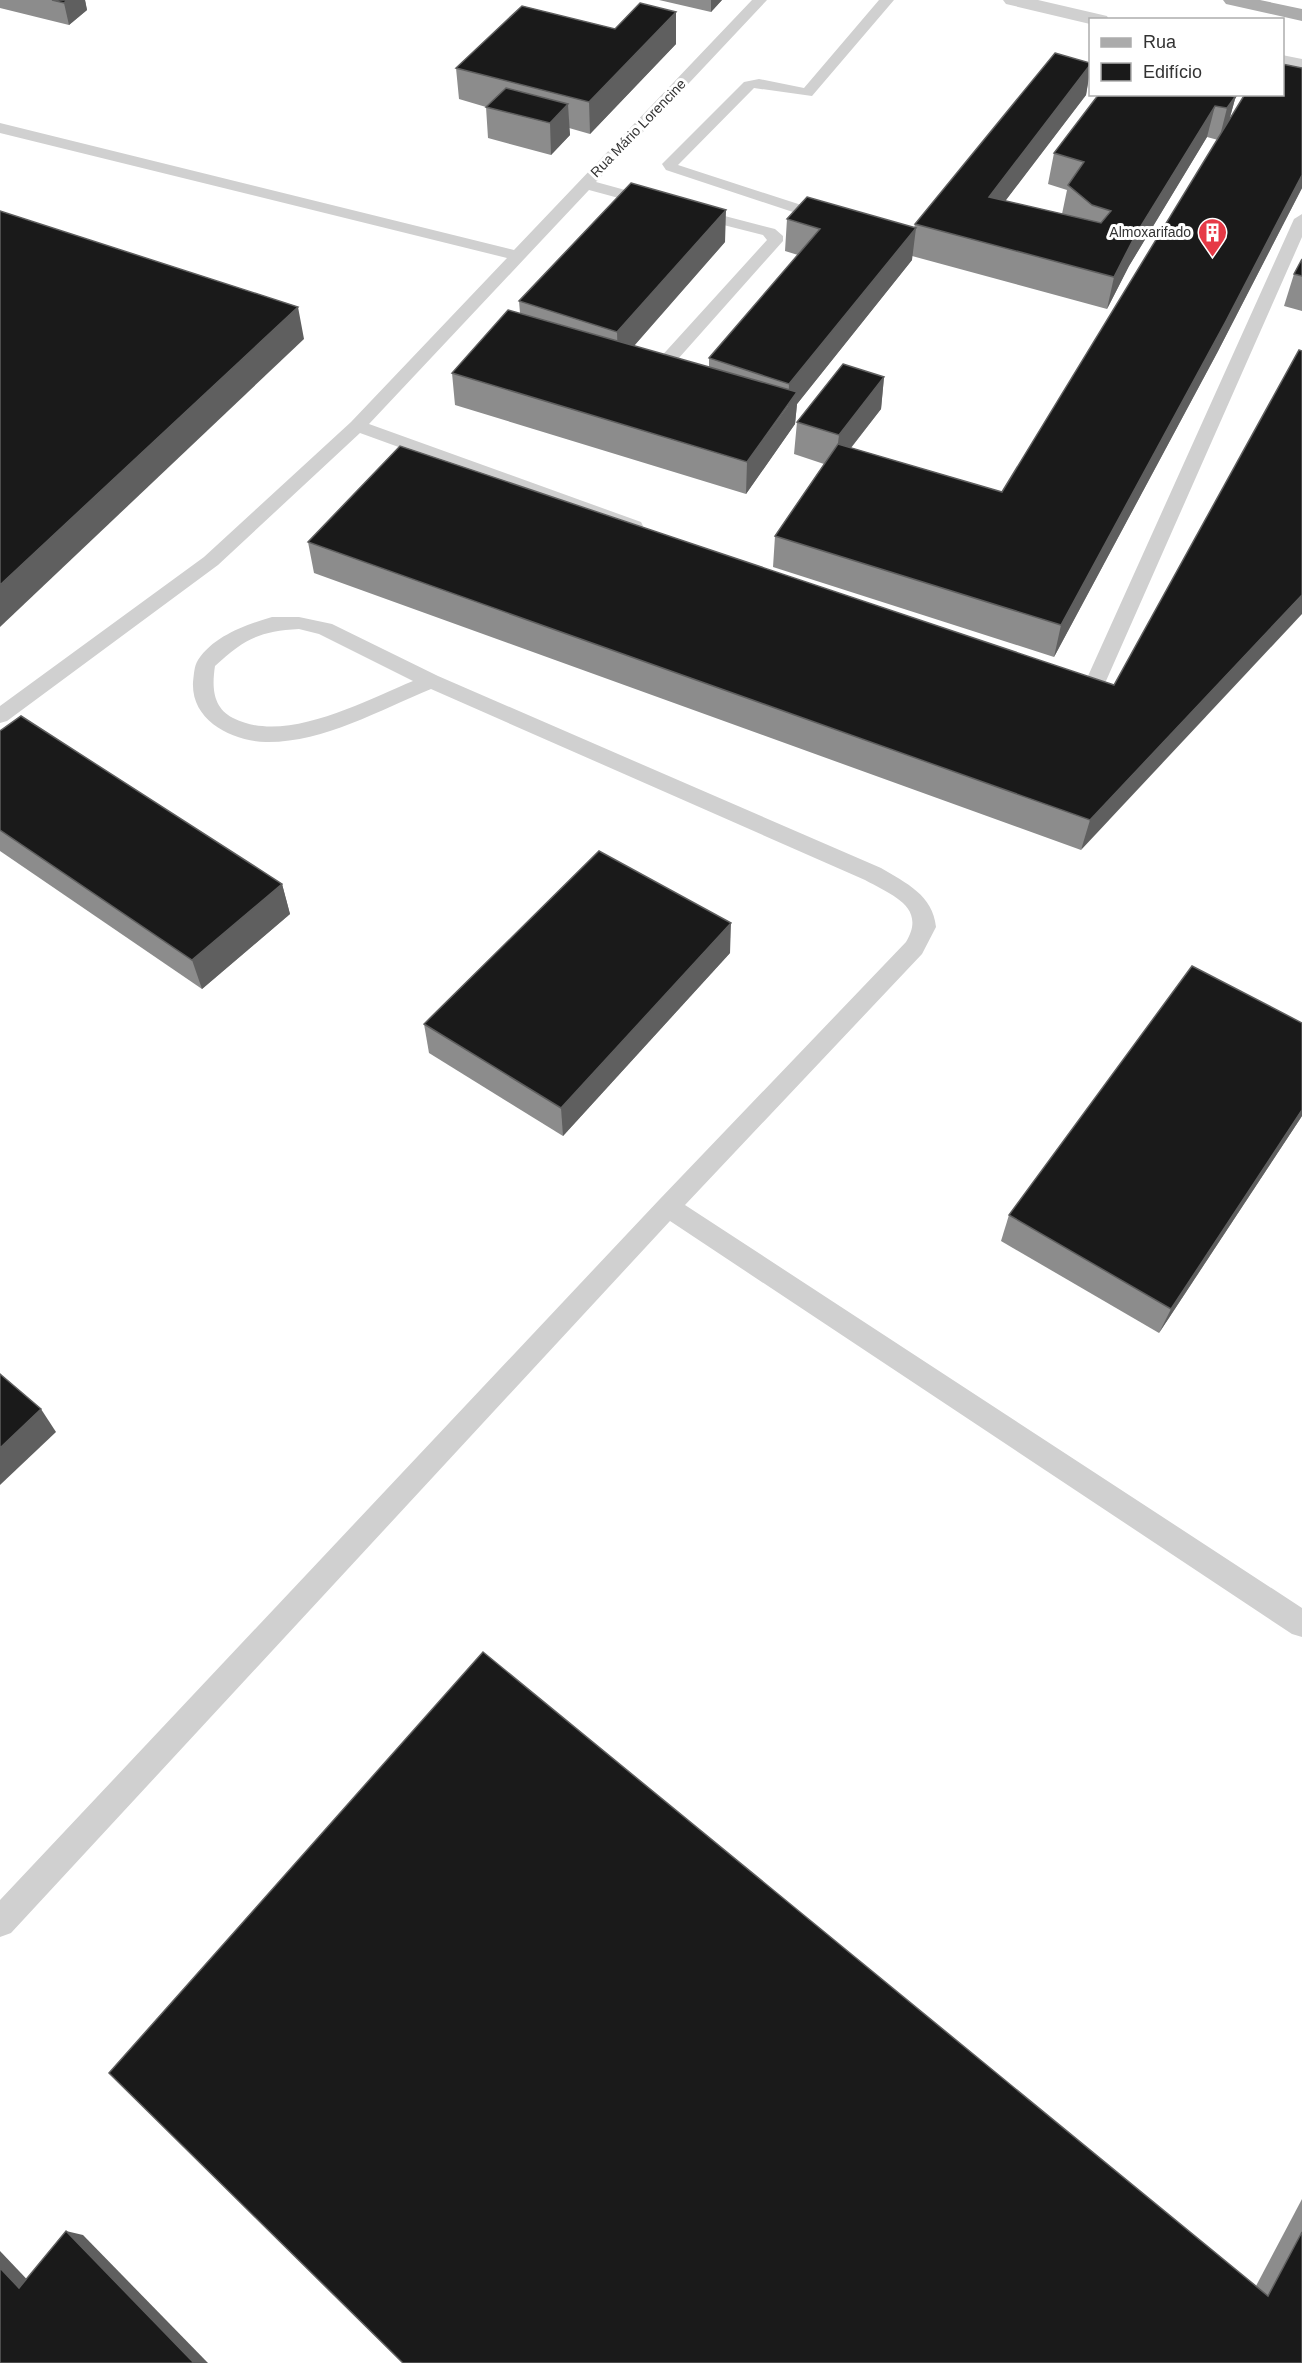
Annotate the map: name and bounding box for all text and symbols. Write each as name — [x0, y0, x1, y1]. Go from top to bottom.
legend — [1089, 18, 1284, 96]
text: Rua — [1143, 32, 1177, 52]
text: Edifício — [1143, 62, 1202, 82]
street label: Rua Mário Lorencine — [587, 76, 689, 180]
building icon: Almoxarifado — [1196, 216, 1228, 258]
place label: Almoxarifado — [1109, 224, 1191, 240]

